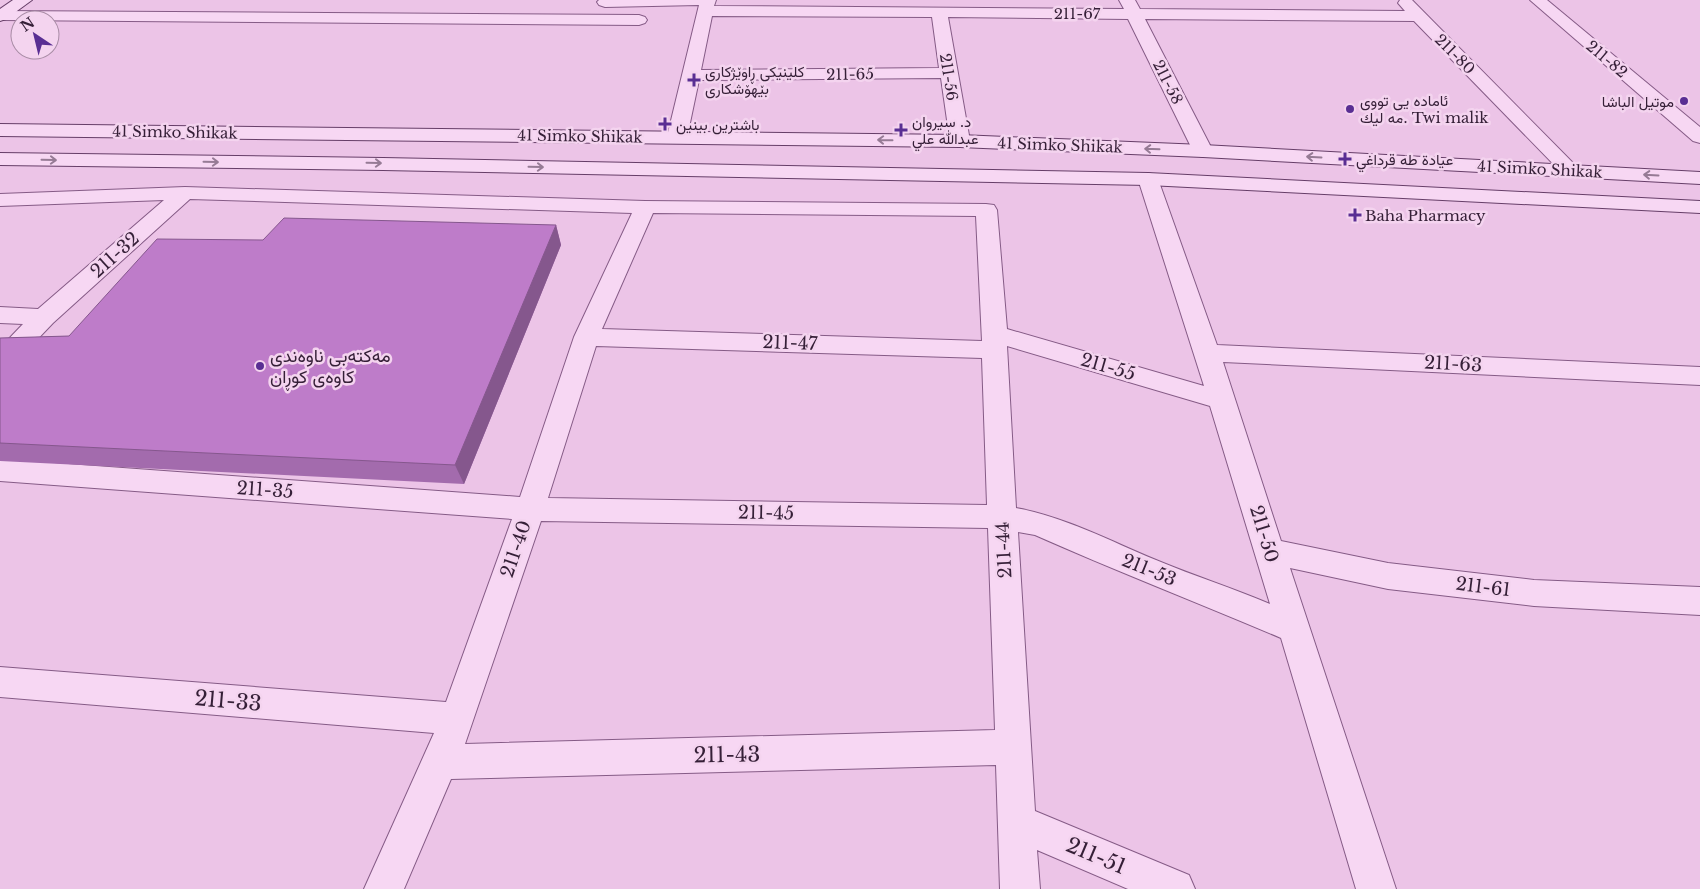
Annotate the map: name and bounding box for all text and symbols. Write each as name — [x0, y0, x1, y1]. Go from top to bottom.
street label: 211-67 — [1054, 4, 1101, 23]
north arrow — [10, 10, 60, 60]
text: N — [17, 13, 38, 36]
street label: 211-80 — [1431, 30, 1479, 78]
street label: 211-82 — [1583, 36, 1631, 82]
street label: 211-56 — [936, 52, 962, 102]
street label: 211-58 — [1149, 57, 1187, 107]
place label: کلینیکی ڕاوێژکاری بێهۆشکاری — [705, 62, 805, 99]
street label: 211-65 — [826, 64, 874, 84]
marker: کلینیکی ڕاوێژکاری بێهۆشکاری — [687, 73, 701, 87]
place label: ئاماده يى تووى مه ليك. Twi malik — [1360, 91, 1489, 127]
place label: موتيل الباشا — [1602, 92, 1674, 111]
marker: موتيل الباشا — [1678, 95, 1690, 107]
marker: ئاماده يى تووى مه ليك. Twi malik — [1344, 103, 1356, 115]
place label: د. سيروان عبدالله علي — [912, 112, 979, 152]
place label: باشترين بينين — [676, 115, 759, 135]
marker: باشترين بينين — [658, 117, 672, 131]
street label: 41 Simko Shikak — [112, 121, 239, 143]
marker: د. سيروان عبدالله علي — [894, 123, 908, 137]
street label: 41 Simko Shikak — [517, 125, 644, 147]
street label: 41 Simko Shikak — [997, 133, 1124, 157]
one-way arrow — [877, 135, 893, 145]
one-way arrow — [1144, 144, 1160, 153]
place label: عيادة طه قرداغي — [1356, 150, 1453, 173]
one-way arrow — [1307, 152, 1323, 162]
marker: عيادة طه قرداغي — [1338, 152, 1352, 166]
one-way arrow — [40, 155, 56, 165]
street label: 41 Simko Shikak — [1477, 156, 1604, 182]
one-way arrow — [202, 157, 219, 167]
one-way arrow — [365, 159, 381, 168]
one-way arrow — [528, 162, 544, 172]
one-way arrow — [1644, 171, 1660, 180]
place label: Baha Pharmacy — [1365, 206, 1486, 225]
marker: Baha Pharmacy — [1349, 209, 1361, 221]
street label: 211-32 — [86, 228, 144, 282]
street label: 211-47 — [762, 331, 819, 355]
place label: مەکتەبی ناوەندی کاوەی کوڕان — [270, 345, 391, 391]
street label: 211-55 — [1078, 349, 1138, 385]
street label: 211-63 — [1423, 351, 1483, 377]
marker: مەکتەبی ناوەندی کاوەی کوڕان — [254, 360, 266, 372]
street label: 211-35 — [236, 477, 294, 503]
street label: 211-45 — [738, 502, 794, 524]
street label: 211-50 — [1245, 503, 1283, 565]
street label: 211-40 — [496, 518, 536, 580]
street label: 211-44 — [992, 521, 1016, 579]
street label: 211-53 — [1119, 549, 1179, 591]
street label: 211-61 — [1454, 573, 1512, 601]
street label: 211-33 — [193, 685, 263, 717]
street label: 211-43 — [693, 741, 761, 769]
street label: 211-51 — [1062, 832, 1130, 880]

